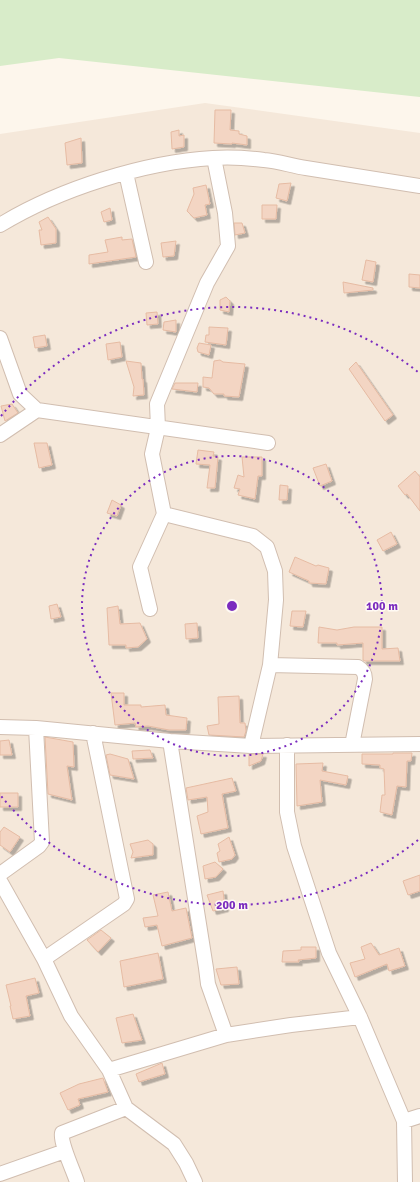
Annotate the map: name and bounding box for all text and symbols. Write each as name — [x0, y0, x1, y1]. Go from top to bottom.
centre of rings — [225, 599, 239, 613]
text: 100 m — [366, 599, 398, 614]
text: 200 m — [216, 898, 248, 913]

